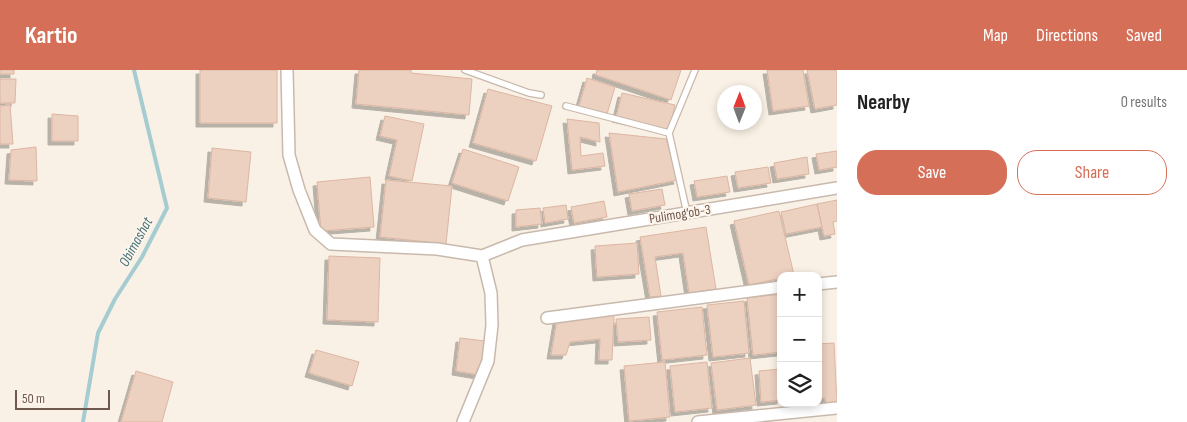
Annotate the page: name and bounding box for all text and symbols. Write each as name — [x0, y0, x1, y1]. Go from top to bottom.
text: Kartio — [25, 21, 77, 50]
text: Map — [983, 25, 1008, 46]
text: Directions — [1036, 25, 1098, 46]
text: Saved — [1126, 25, 1162, 46]
north arrow — [717, 85, 762, 130]
text: Nearby — [857, 90, 910, 115]
text: 0 results — [1121, 93, 1167, 112]
button: Save — [857, 150, 1007, 195]
button: Share — [1017, 150, 1167, 195]
street label: Pulimog’ob-3 — [648, 201, 712, 227]
water label: Obimashat — [115, 213, 158, 270]
map controls — [777, 272, 822, 407]
button: + — [777, 272, 822, 317]
button: − — [777, 317, 822, 362]
button: layers — [777, 362, 822, 407]
scale bar — [15, 387, 110, 410]
text: 50 m — [22, 390, 45, 407]

